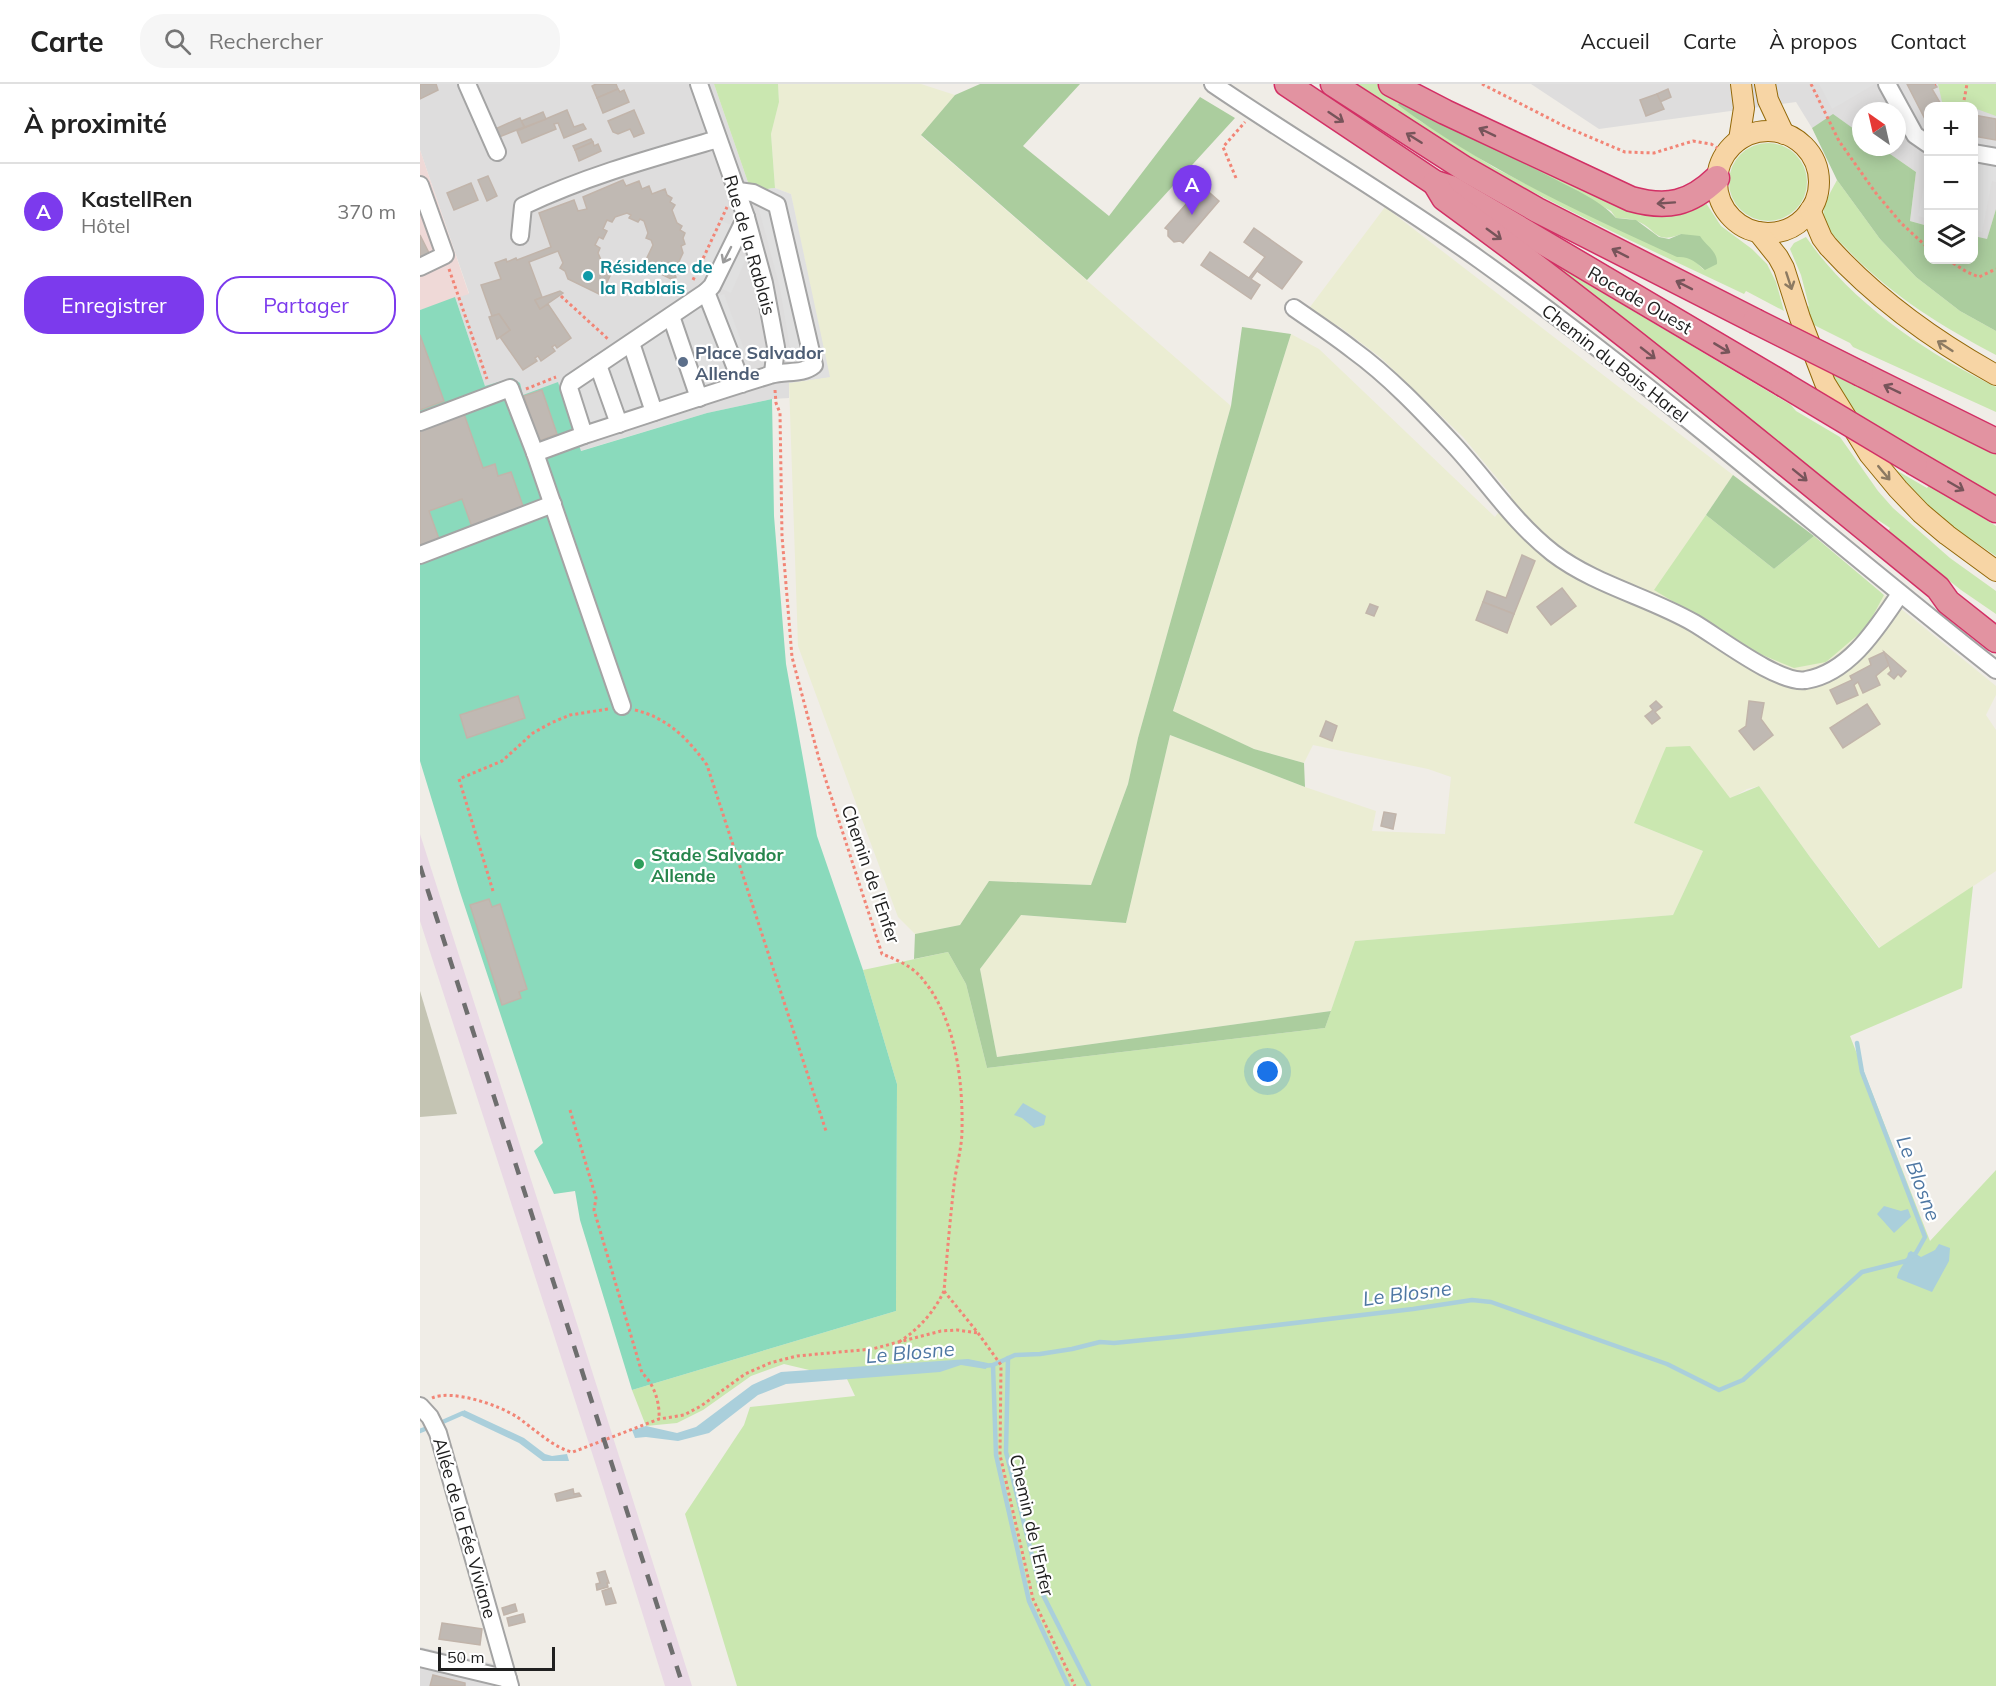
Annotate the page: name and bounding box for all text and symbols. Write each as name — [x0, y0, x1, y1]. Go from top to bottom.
search box — [140, 14, 560, 68]
text: Carte — [30, 24, 104, 59]
icon: search — [161, 25, 194, 58]
text: Rechercher — [209, 27, 323, 55]
text: Accueil — [1580, 28, 1650, 54]
text: Carte — [1683, 28, 1736, 54]
text: À propos — [1769, 28, 1857, 54]
text: Contact — [1890, 28, 1966, 54]
north arrow — [1852, 102, 1906, 156]
map controls — [1924, 102, 1978, 264]
button: + — [1924, 102, 1978, 156]
text: À proximité — [24, 107, 167, 140]
one-way arrow — [1327, 111, 1344, 123]
one-way arrow — [1478, 125, 1496, 137]
one-way arrow — [1406, 131, 1423, 143]
button: − — [1924, 156, 1978, 210]
pin: A — [1172, 166, 1212, 215]
street label: Rue de la Rablais — [719, 172, 781, 318]
text: KastellRen — [81, 185, 192, 213]
one-way arrow — [1657, 198, 1676, 209]
text: A — [36, 199, 51, 224]
text: 370 m — [337, 199, 396, 224]
button: layers — [1924, 210, 1978, 264]
text: Hôtel — [81, 213, 130, 238]
one-way arrow — [1485, 228, 1501, 241]
one-way arrow — [721, 246, 732, 264]
one-way arrow — [1612, 247, 1630, 259]
place label: Résidence de la Rablais — [600, 255, 713, 299]
street label: Rocade Ouest — [1584, 261, 1696, 339]
marker: Résidence de la Rablais — [581, 269, 595, 283]
one-way arrow — [1784, 271, 1795, 290]
button: Enregistrer — [24, 276, 204, 334]
button: Partager — [216, 276, 396, 334]
one-way arrow — [1675, 279, 1693, 291]
street label: Chemin du Bois Harel — [1537, 299, 1693, 427]
one-way arrow — [1937, 339, 1954, 352]
place label: Place Salvador Allende — [695, 341, 825, 385]
one-way arrow — [1713, 342, 1730, 354]
one-way arrow — [1640, 346, 1656, 359]
marker: Place Salvador Allende — [676, 355, 690, 369]
one-way arrow — [1884, 383, 1902, 395]
one-way arrow — [1877, 465, 1891, 480]
one-way arrow — [1792, 469, 1808, 482]
one-way arrow — [1947, 481, 1964, 493]
street label: Chemin de l'Enfer — [837, 802, 906, 947]
place label: Stade Salvador Allende — [651, 843, 785, 887]
marker: Stade Salvador Allende — [632, 857, 646, 871]
your location — [1253, 1057, 1282, 1086]
water label: Le Blosne — [1891, 1132, 1947, 1224]
water label: Le Blosne — [1361, 1275, 1453, 1311]
water label: Le Blosne — [864, 1336, 956, 1368]
street label: Allée de la Fée Viviane — [428, 1435, 502, 1621]
street label: Chemin de l'Enfer — [1005, 1452, 1060, 1599]
scale bar — [438, 1644, 555, 1672]
text: 50 m — [447, 1647, 484, 1667]

